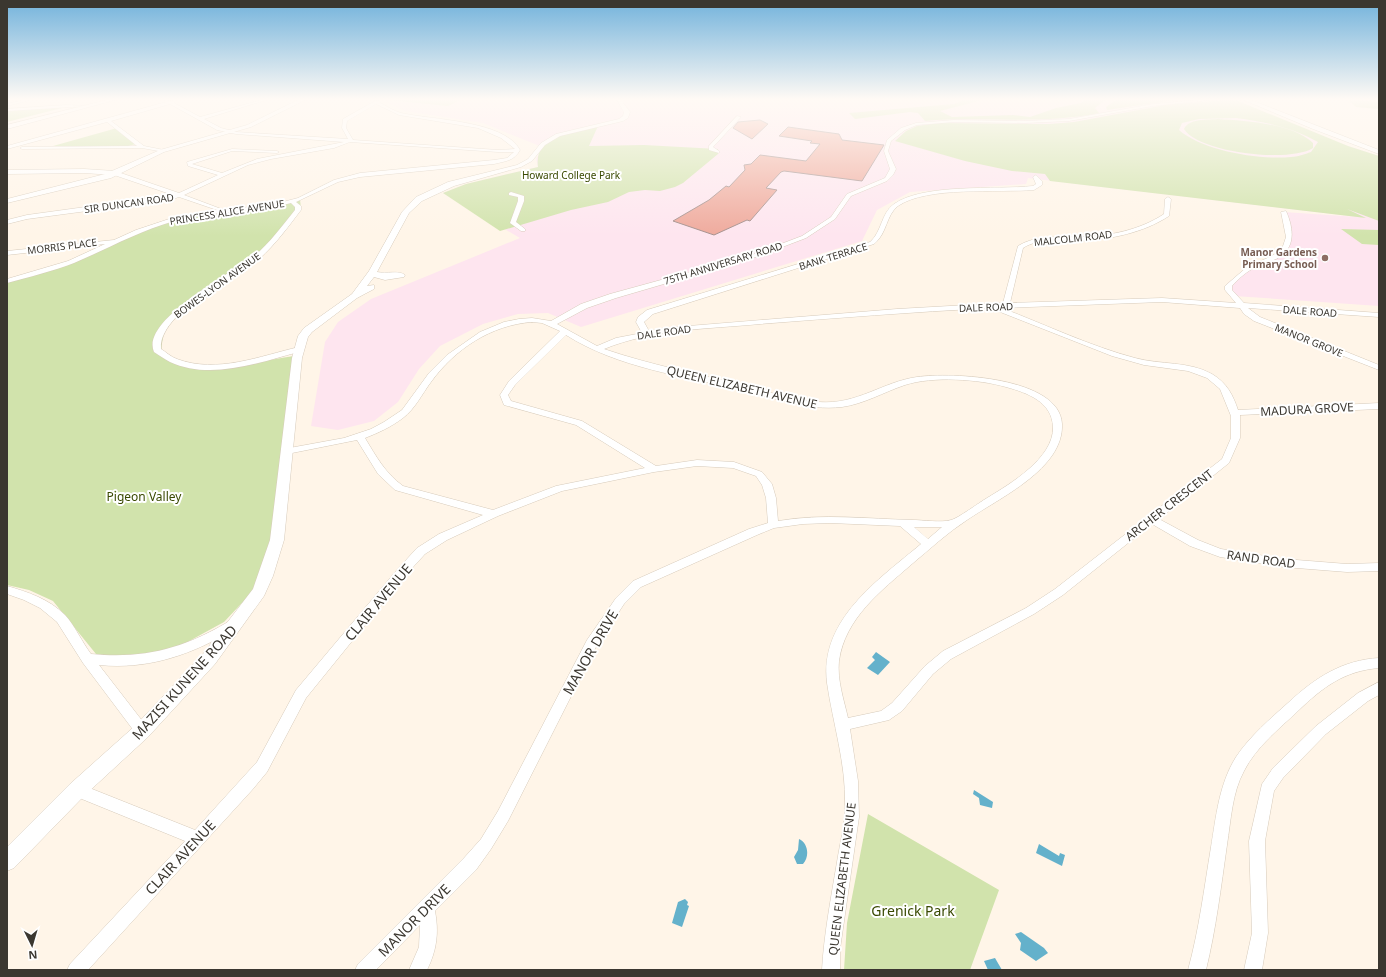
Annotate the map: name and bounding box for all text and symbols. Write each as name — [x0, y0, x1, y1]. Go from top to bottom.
park label: Howard College Park — [522, 168, 621, 182]
street label: SIR DUNCAN ROAD — [83, 190, 175, 216]
street label: PRINCESS ALICE AVENUE — [168, 196, 286, 228]
street label: MALCOLM ROAD — [1033, 227, 1113, 249]
street label: MORRIS PLACE — [26, 235, 98, 257]
street label: 75TH ANNIVERSARY ROAD — [662, 238, 784, 288]
street label: BANK TERRACE — [797, 239, 869, 273]
place label: Manor Gardens Primary School — [1240, 245, 1317, 271]
street label: BOWES-LYON AVENUE — [171, 249, 263, 321]
marker: Manor Gardens Primary School — [1320, 253, 1330, 263]
street label: DALE ROAD — [959, 299, 1013, 315]
street label: DALE ROAD — [1282, 302, 1338, 320]
street label: MANOR GROVE — [1273, 320, 1345, 360]
street label: DALE ROAD — [636, 321, 692, 343]
street label: QUEEN ELIZABETH AVENUE — [665, 361, 819, 413]
street label: MADURA GROVE — [1260, 398, 1354, 420]
street label: ARCHER CRESCENT — [1122, 465, 1217, 545]
park label: Pigeon Valley — [107, 488, 182, 505]
street label: RAND ROAD — [1226, 546, 1297, 572]
street label: CLAIR AVENUE — [340, 559, 416, 645]
street label: MANOR DRIVE — [558, 606, 622, 698]
street label: MAZISI KUNENE ROAD — [127, 621, 241, 743]
street label: QUEEN ELIZABETH AVENUE — [824, 801, 860, 957]
street label: CLAIR AVENUE — [141, 816, 219, 898]
street label: MANOR DRIVE — [374, 880, 454, 960]
park label: Grenick Park — [871, 901, 955, 920]
north arrow — [12, 925, 52, 965]
text: N — [28, 948, 38, 963]

